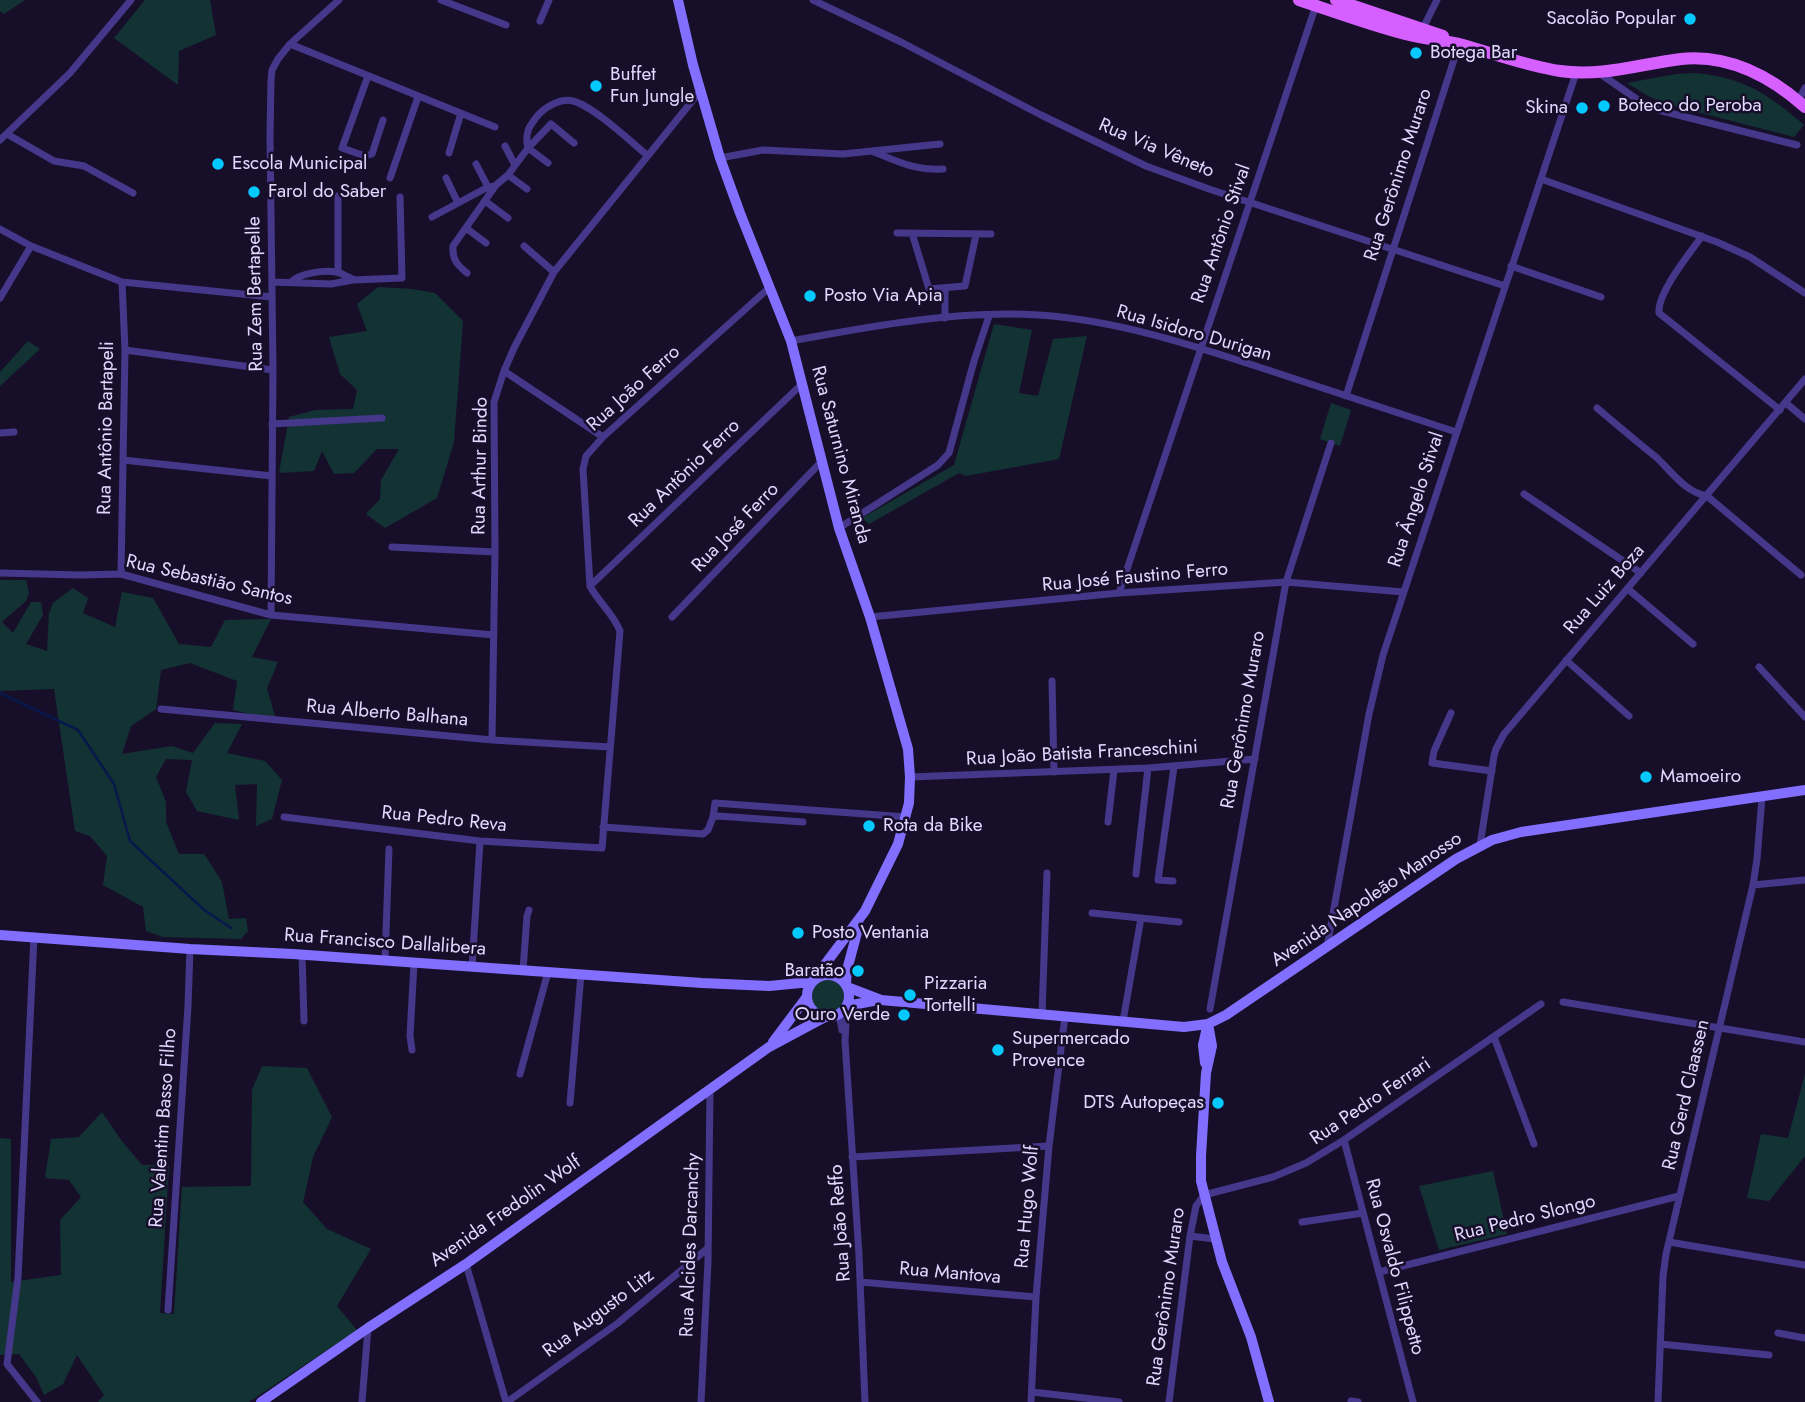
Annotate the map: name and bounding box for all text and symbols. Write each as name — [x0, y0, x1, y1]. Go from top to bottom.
place label: Sacolão Popular — [1546, 8, 1676, 30]
marker: Sacolão Popular — [1682, 11, 1698, 27]
place label: Botega Bar — [1430, 42, 1517, 64]
marker: Botega Bar — [1408, 45, 1424, 61]
place label: Buffet Fun Jungle — [610, 64, 694, 108]
marker: Buffet Fun Jungle — [588, 78, 604, 94]
street label: Rua Gerônimo Muraro — [1360, 86, 1438, 264]
place label: Boteco do Peroba — [1618, 95, 1762, 117]
place label: Skina — [1525, 97, 1568, 119]
marker: Boteco do Peroba — [1596, 98, 1612, 114]
marker: Skina — [1574, 100, 1590, 116]
street label: Rua Via Vêneto — [1095, 114, 1217, 184]
place label: Escola Municipal — [232, 153, 367, 175]
marker: Escola Municipal — [210, 156, 226, 172]
street label: Rua Antônio Stival — [1188, 161, 1256, 307]
place label: Farol do Saber — [268, 181, 386, 203]
marker: Farol do Saber — [246, 184, 262, 200]
street label: Rua Zem Bertapelle — [243, 216, 269, 372]
place label: Posto Via Apia — [824, 285, 942, 307]
marker: Posto Via Apia — [802, 288, 818, 304]
street label: Rua Isidoro Durigan — [1114, 301, 1274, 367]
street label: Rua Antônio Bartapeli — [94, 341, 120, 515]
street label: Rua João Ferro — [583, 341, 685, 437]
street label: Rua Saturnino Miranda — [805, 364, 875, 546]
street label: Rua Arthur Bindo — [468, 397, 494, 535]
street label: Rua Antônio Ferro — [625, 415, 745, 533]
street label: Rua Ângelo Stival — [1384, 430, 1450, 570]
street label: Rua José Ferro — [688, 479, 784, 577]
street label: Rua Luiz Boza — [1560, 540, 1650, 640]
street label: Rua Sebastião Santos — [124, 551, 294, 611]
street label: Rua José Faustino Ferro — [1041, 559, 1229, 597]
street label: Rua Gerônimo Muraro — [1217, 629, 1271, 811]
street label: Rua Alberto Balhana — [305, 696, 469, 732]
street label: Rua João Batista Franceschini — [965, 737, 1199, 771]
place label: Mamoeiro — [1660, 766, 1741, 788]
marker: Mamoeiro — [1638, 769, 1654, 785]
street label: Rua Pedro Reva — [380, 802, 508, 838]
place label: Rota da Bike — [883, 815, 982, 837]
marker: Rota da Bike — [861, 818, 877, 834]
street label: Avenida Napoleão Manosso — [1267, 828, 1467, 972]
place label: Posto Ventania — [812, 922, 929, 944]
street label: Rua Francisco Dallalibera — [283, 925, 487, 961]
marker: Posto Ventania — [790, 925, 806, 941]
place label: Baratão — [784, 960, 844, 982]
marker: Baratão — [850, 963, 866, 979]
place label: Pizzaria Tortelli — [924, 973, 987, 1017]
marker: Pizzaria Tortelli — [902, 987, 918, 1003]
place label: Ouro Verde — [795, 1004, 890, 1026]
marker: Ouro Verde — [896, 1007, 912, 1023]
street label: Rua Gerd Claassen — [1659, 1018, 1715, 1172]
street label: Rua Valentim Basso Filho — [146, 1028, 182, 1228]
place label: Supermercado Provence — [1012, 1028, 1130, 1072]
marker: Supermercado Provence — [990, 1042, 1006, 1058]
street label: Rua Pedro Ferrari — [1306, 1053, 1436, 1151]
place label: DTS Autopeças — [1083, 1092, 1204, 1114]
marker: DTS Autopeças — [1210, 1095, 1226, 1111]
street label: Rua Hugo Wolf — [1011, 1145, 1045, 1269]
street label: Avenida Fredolin Wolf — [426, 1151, 586, 1273]
street label: Rua Alcides Darcanchy — [676, 1153, 706, 1337]
street label: Rua João Reffo — [826, 1164, 856, 1282]
street label: Rua Osvaldo Filippetto — [1360, 1176, 1428, 1358]
street label: Rua Pedro Slongo — [1452, 1190, 1598, 1248]
street label: Rua Gerônimo Muraro — [1143, 1206, 1191, 1388]
street label: Rua Mantova — [898, 1258, 1002, 1290]
street label: Rua Augusto Litz — [539, 1265, 659, 1363]

